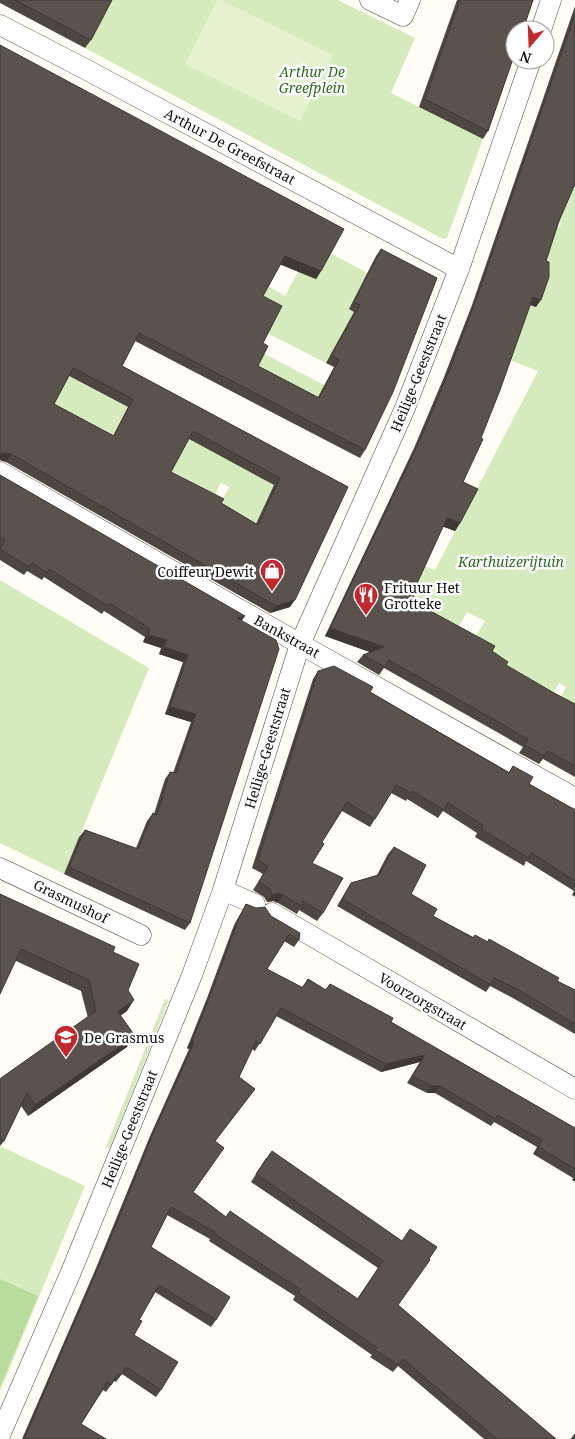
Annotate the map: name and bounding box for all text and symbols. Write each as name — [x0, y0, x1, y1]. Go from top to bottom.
north arrow — [505, 20, 555, 70]
text: N — [517, 47, 534, 69]
park label: Arthur De Greefplein — [278, 62, 346, 97]
street label: Arthur De Greefstraat — [161, 103, 299, 189]
street label: Heilige-Geeststraat — [386, 311, 450, 435]
park label: Karthuizerijtuin — [457, 552, 564, 571]
shop icon: Coiffeur Dewit — [259, 558, 285, 592]
place label: Coiffeur Dewit — [157, 562, 254, 581]
place label: Frituur Het Grotteke — [384, 578, 460, 613]
restaurant icon: Frituur Het Grotteke — [353, 582, 379, 616]
street label: Bankstraat — [251, 610, 323, 662]
street label: Heilige-Geeststraat — [240, 685, 294, 811]
street label: Grasmushof — [30, 875, 113, 928]
street label: Voorzorgstraat — [375, 968, 471, 1034]
school or university icon: De Grasmus — [53, 1024, 79, 1058]
place label: De Grasmus — [84, 1028, 164, 1047]
street label: Heilige-Geeststraat — [97, 1067, 161, 1191]

